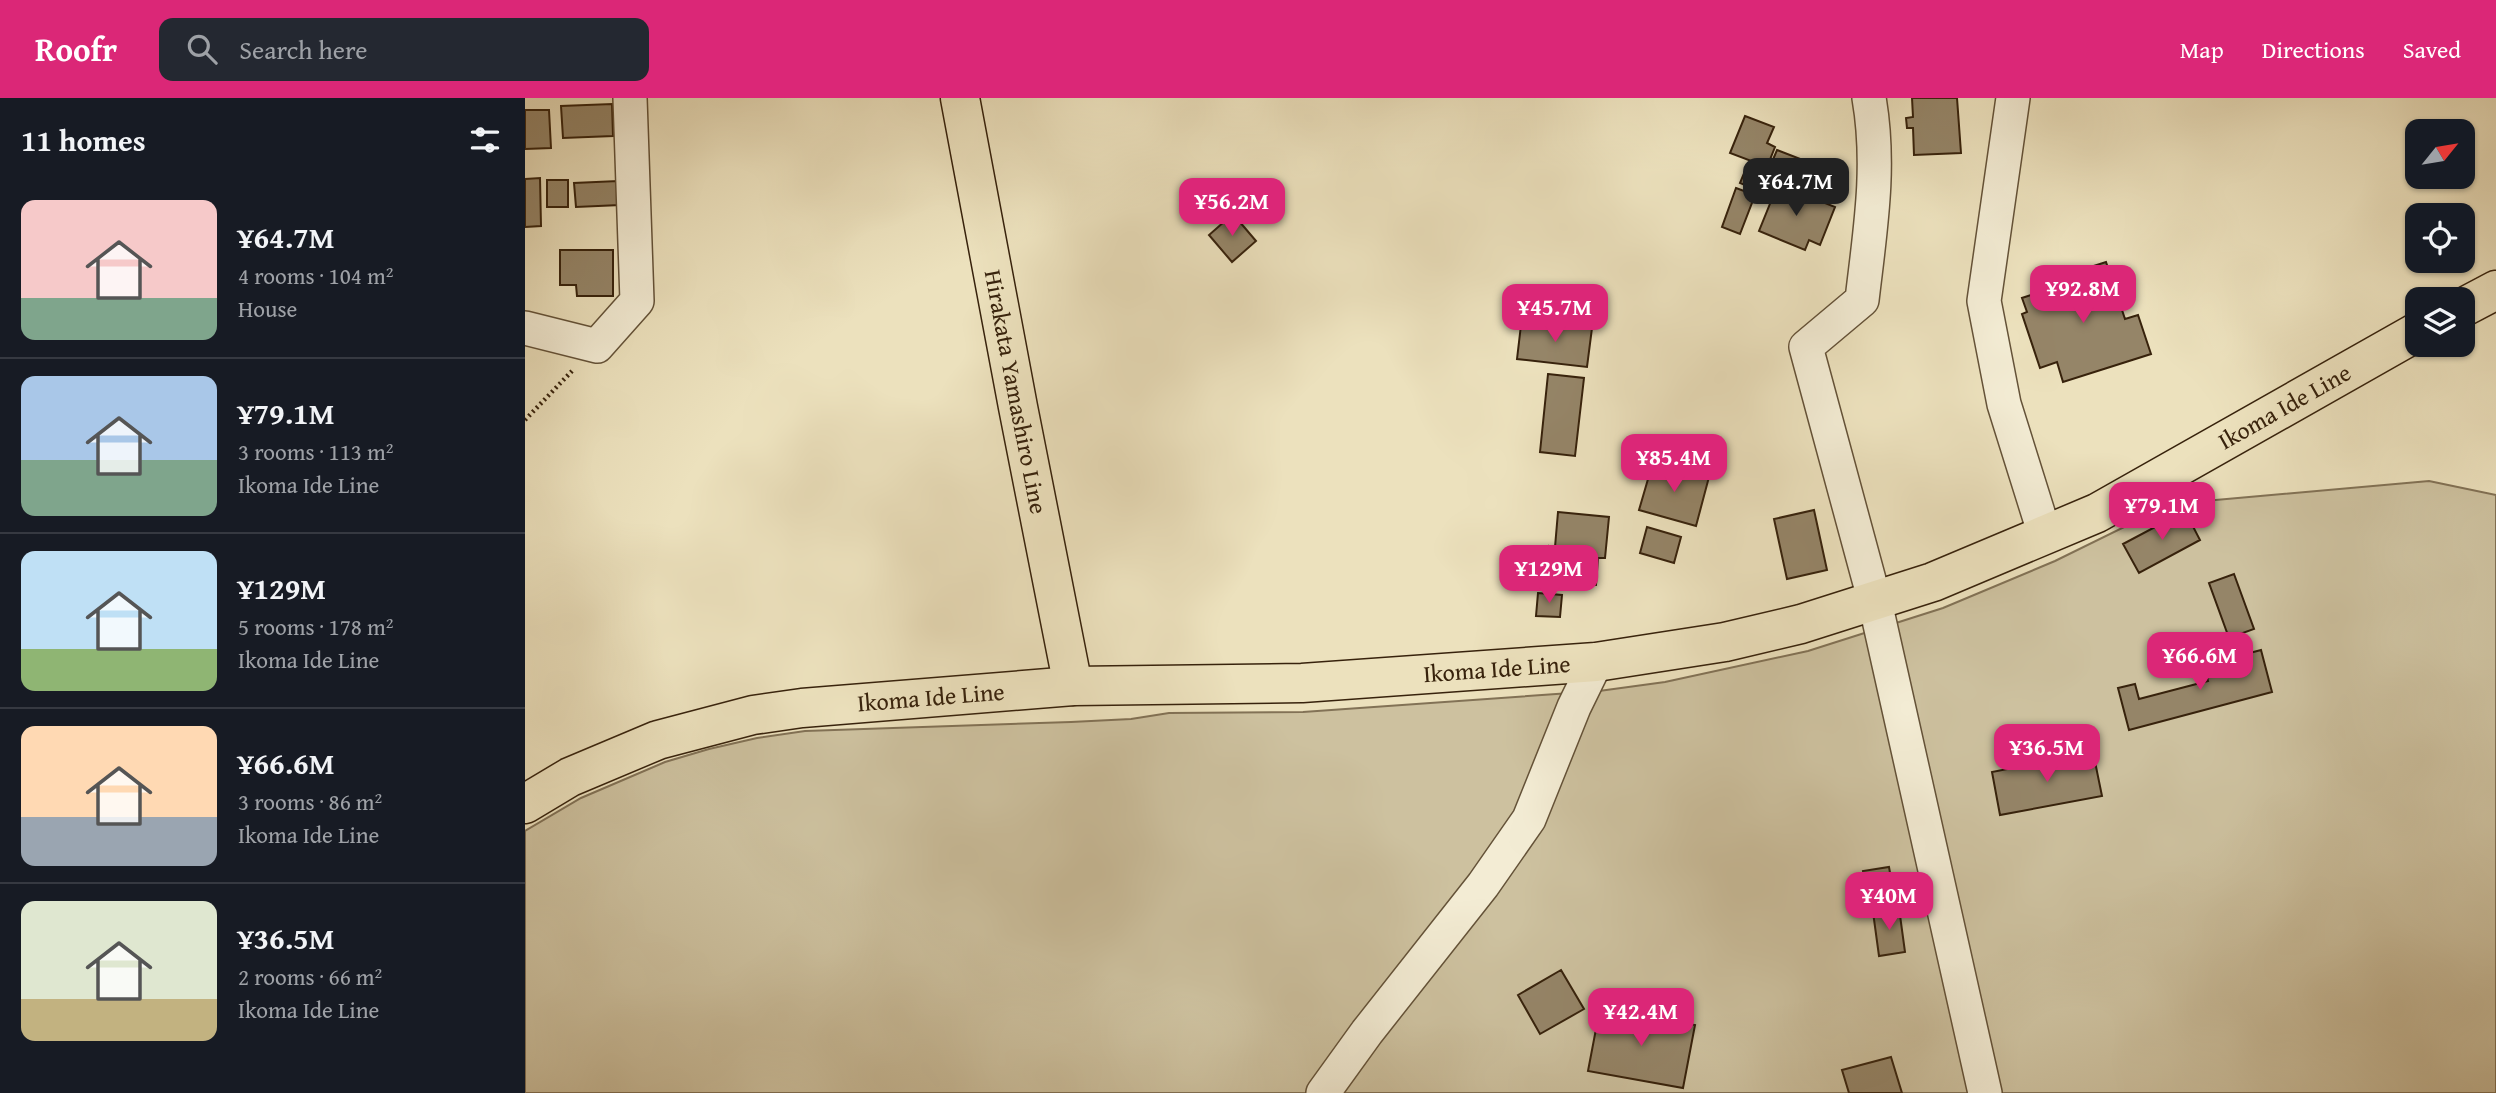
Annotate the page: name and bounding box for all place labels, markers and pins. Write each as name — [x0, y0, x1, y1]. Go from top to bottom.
pin: ¥64.7M — [1739, 158, 1853, 218]
pin: ¥56.2M — [1175, 178, 1289, 238]
pin: ¥92.8M — [2026, 266, 2140, 325]
pin: ¥45.7M — [1498, 285, 1612, 344]
pin: ¥85.4M — [1617, 434, 1731, 494]
pin: ¥79.1M — [2105, 482, 2219, 542]
pin: ¥129M — [1500, 546, 1598, 605]
pin: ¥66.6M — [2143, 632, 2257, 692]
pin: ¥36.5M — [1990, 724, 2104, 784]
pin: ¥40M — [1848, 872, 1930, 932]
pin: ¥42.4M — [1584, 988, 1698, 1048]

